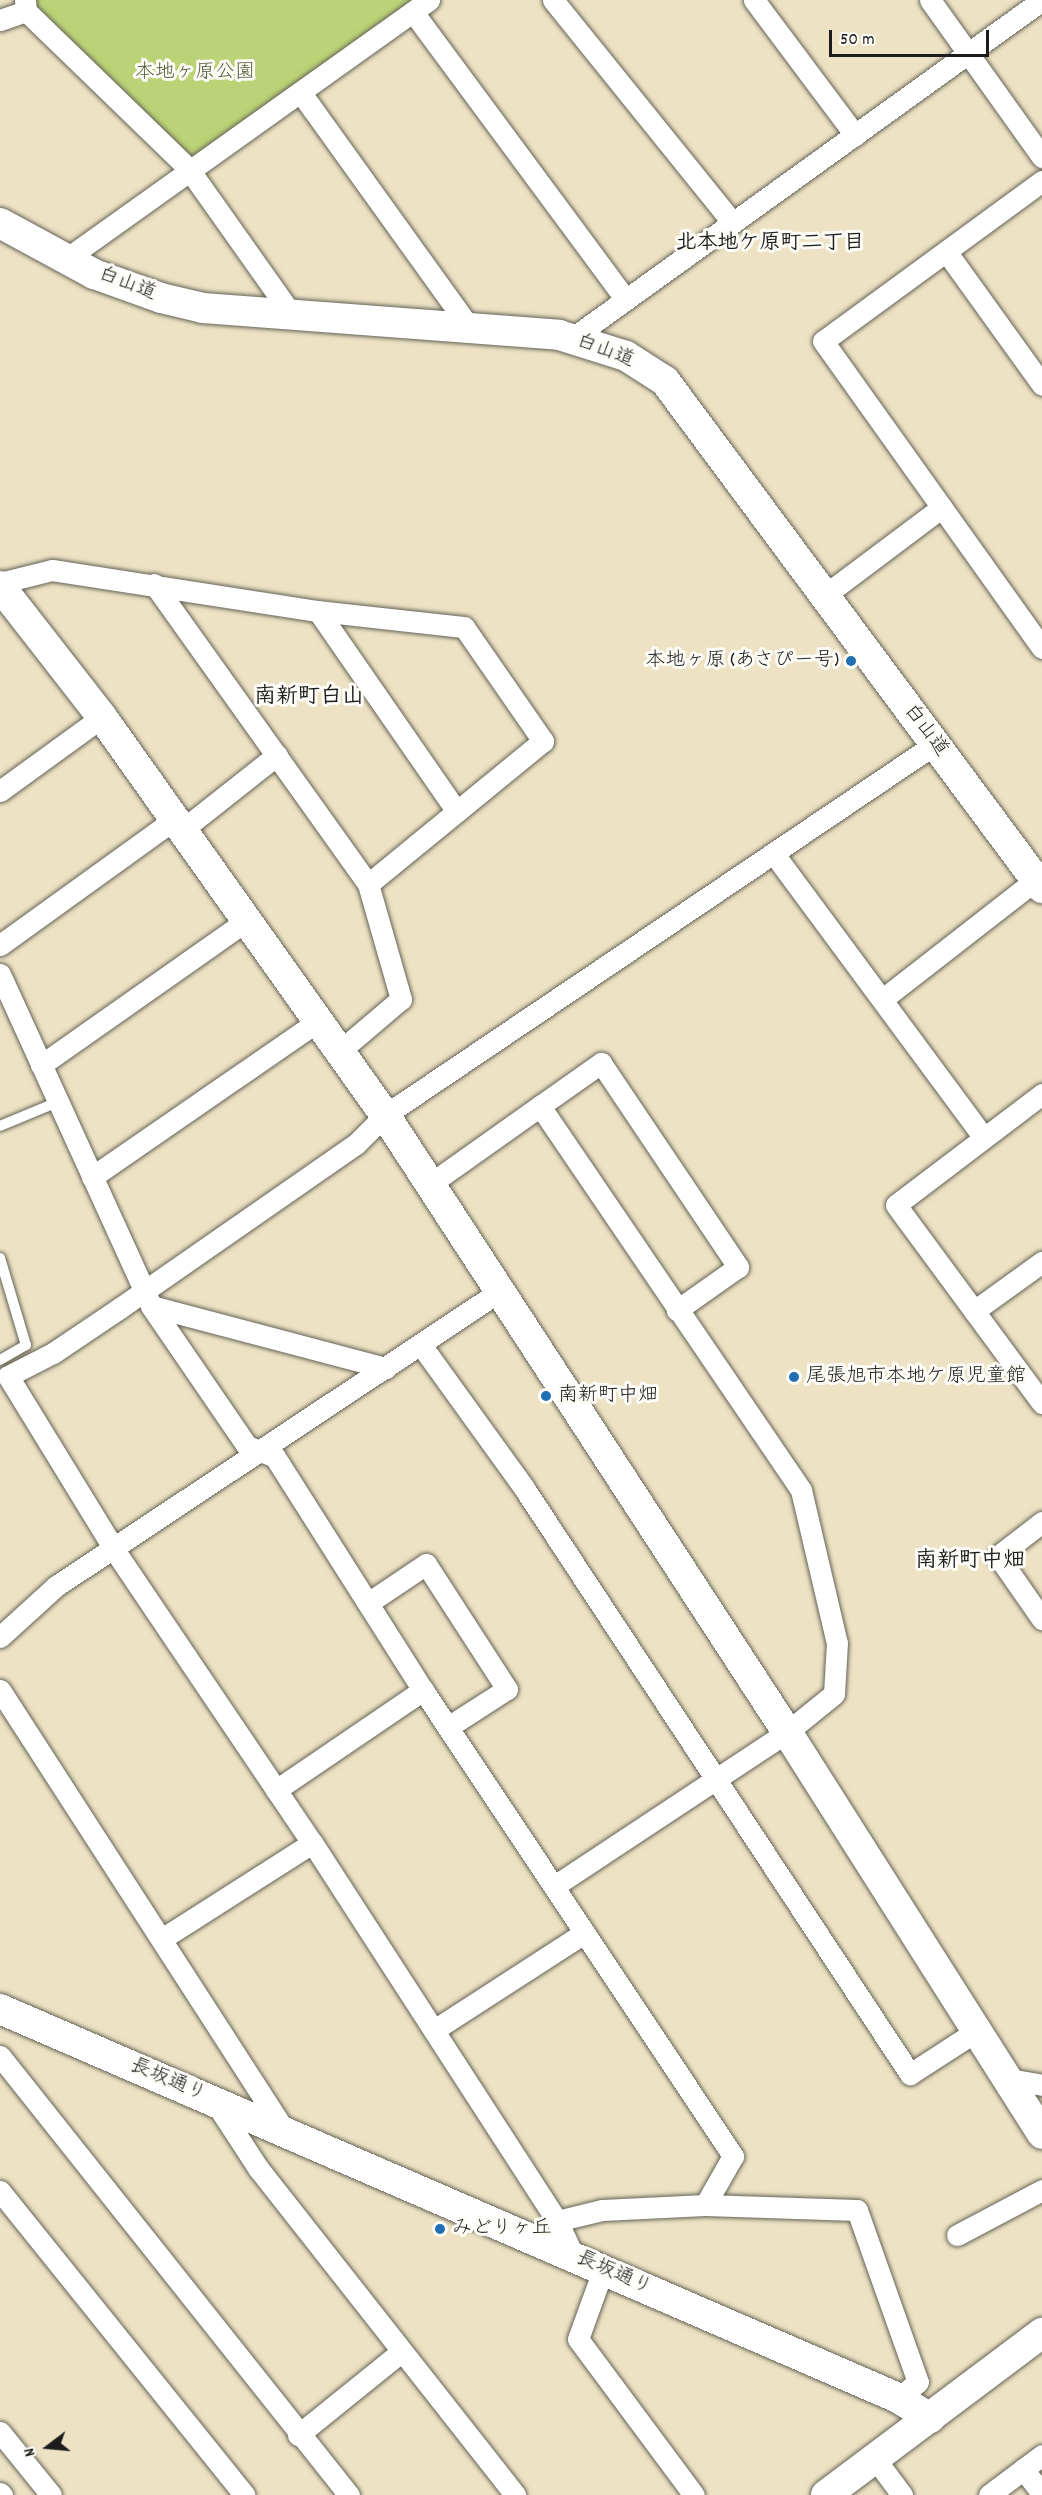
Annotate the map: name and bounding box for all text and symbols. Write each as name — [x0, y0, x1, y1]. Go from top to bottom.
scale bar — [832, 18, 992, 56]
text: 50 m — [840, 28, 875, 53]
park label: 本地ヶ原公園 — [135, 61, 255, 85]
district label: 北本地ケ原町二丁目 — [676, 231, 864, 257]
street label: 白山道 — [95, 263, 159, 307]
street label: 白山道 — [573, 330, 637, 374]
place label: 本地ヶ原 (あさぴー号) — [644, 649, 839, 673]
marker: 本地ヶ原 (あさぴー号) — [844, 654, 858, 668]
district label: 南新町白山 — [254, 685, 364, 711]
street label: 白山道 — [897, 700, 953, 762]
place label: 尾張旭市本地ケ原児童館 — [806, 1365, 1026, 1389]
marker: 尾張旭市本地ケ原児童館 — [787, 1370, 801, 1384]
place label: 南新町中畑 — [558, 1384, 658, 1408]
marker: 南新町中畑 — [539, 1389, 553, 1403]
district label: 南新町中畑 — [915, 1549, 1025, 1575]
street label: 長坂通り — [126, 2054, 210, 2108]
place label: みどりヶ丘 — [452, 2217, 552, 2241]
marker: みどりヶ丘 — [433, 2222, 447, 2236]
street label: 長坂通り — [573, 2247, 655, 2301]
north arrow — [18, 2417, 78, 2477]
text: N — [18, 2445, 42, 2459]

